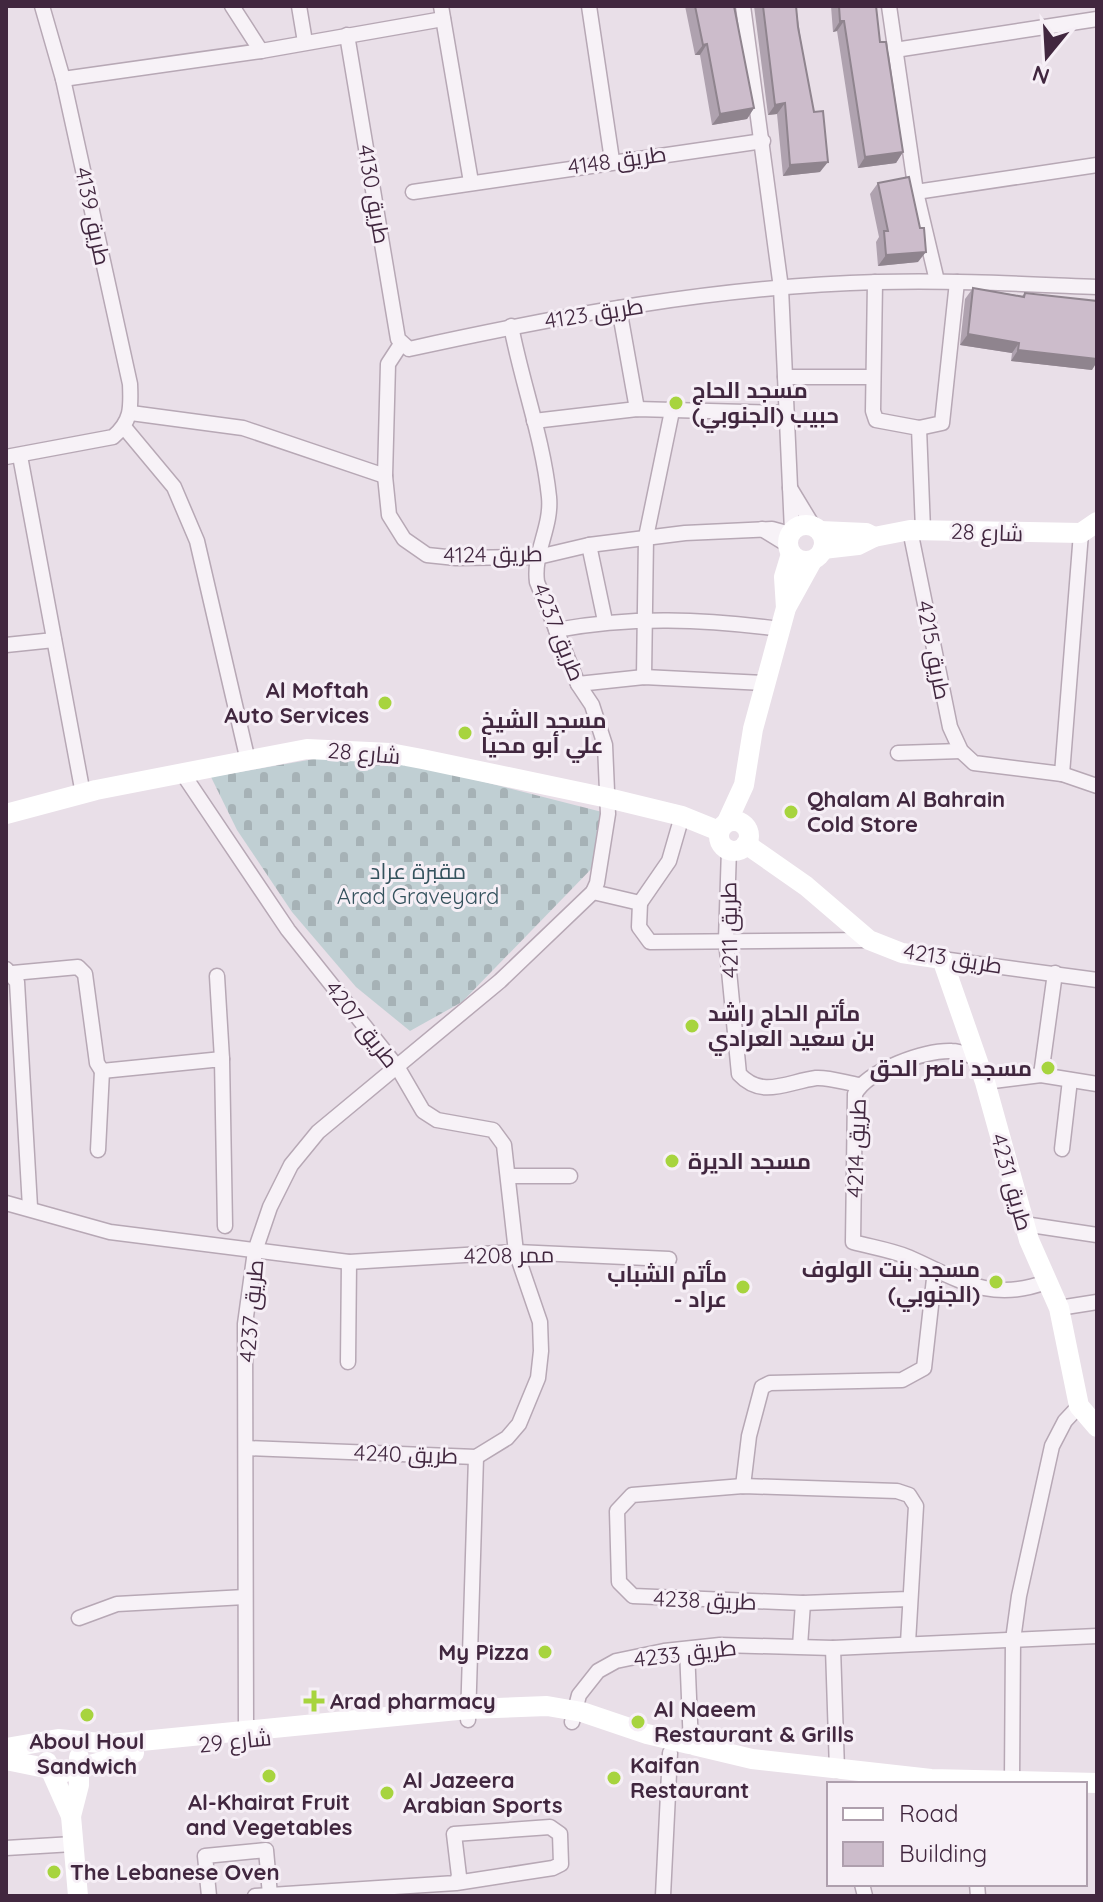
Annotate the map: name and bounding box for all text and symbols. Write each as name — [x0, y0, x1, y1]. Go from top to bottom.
north arrow — [1007, 16, 1087, 96]
text: N — [1029, 59, 1053, 91]
street label: طريق 4148 — [566, 139, 668, 181]
street label: طريق 4130 — [351, 142, 397, 246]
street label: طريق 4139 — [69, 164, 117, 268]
street label: طريق 4123 — [543, 291, 645, 335]
place label: مسجد الحاج حبيب (الجنوبي) — [692, 376, 839, 433]
marker: مسجد الحاج حبيب (الجنوبي) — [667, 394, 685, 412]
street label: شارع 28 — [950, 517, 1024, 548]
street label: طريق 4124 — [443, 539, 543, 569]
street label: طريق 4237 — [527, 579, 591, 685]
street label: طريق 4215 — [911, 598, 957, 702]
place label: Al Moftah Auto Services — [224, 676, 369, 729]
marker: Al Moftah Auto Services — [376, 694, 394, 712]
place label: مسجد الشيخ علي أبو محيا — [481, 706, 607, 763]
marker: مسجد الشيخ علي أبو محيا — [456, 724, 474, 742]
street label: شارع 28 — [326, 736, 401, 771]
place label: Qhalam Al Bahrain Cold Store — [807, 785, 1005, 838]
marker: Qhalam Al Bahrain Cold Store — [782, 803, 800, 821]
park label: مقبرة عراد Arad Graveyard — [337, 857, 499, 910]
street label: طريق 4211 — [714, 882, 744, 978]
street label: طريق 4213 — [902, 936, 1004, 980]
street label: طريق 4207 — [319, 975, 405, 1073]
place label: مأتم الحاج راشد بن سعيد العرادي — [708, 999, 875, 1056]
marker: مأتم الحاج راشد بن سعيد العرادي — [683, 1017, 701, 1035]
place label: مسجد ناصر الحق — [870, 1054, 1032, 1082]
marker: مسجد ناصر الحق — [1039, 1059, 1057, 1077]
street label: طريق 4214 — [840, 1098, 872, 1198]
street label: طريق 4231 — [985, 1130, 1039, 1234]
place label: مسجد الديرة — [688, 1147, 811, 1175]
marker: مسجد الديرة — [663, 1152, 681, 1170]
street label: ممر 4208 — [464, 1240, 554, 1270]
place label: مسجد بنت الولوف (الجنوبي) — [801, 1255, 980, 1312]
street label: طريق 4237 — [233, 1259, 269, 1363]
place label: مأتم الشباب - عراد — [607, 1260, 727, 1313]
marker: مسجد بنت الولوف (الجنوبي) — [987, 1273, 1005, 1291]
marker: مأتم الشباب - عراد — [734, 1278, 752, 1296]
street label: طريق 4240 — [353, 1438, 459, 1470]
street label: طريق 4238 — [653, 1584, 757, 1616]
street label: طريق 4233 — [632, 1633, 738, 1673]
place label: My Pizza — [438, 1638, 529, 1666]
marker: My Pizza — [536, 1643, 554, 1661]
place label: Arad pharmacy — [330, 1687, 496, 1715]
marker: Arad pharmacy — [305, 1692, 323, 1710]
place label: Al Naeem Restaurant & Grills — [654, 1695, 854, 1748]
marker: Aboul Houl Sandwich — [78, 1706, 96, 1724]
marker: Al Naeem Restaurant & Grills — [629, 1713, 647, 1731]
street label: شارع 29 — [197, 1723, 273, 1760]
place label: Aboul Houl Sandwich — [29, 1727, 145, 1780]
place label: Kaifan Restaurant — [630, 1751, 749, 1804]
place label: Al Jazeera Arabian Sports — [403, 1766, 563, 1819]
marker: Al-Khairat Fruit and Vegetables — [260, 1767, 278, 1785]
marker: Kaifan Restaurant — [605, 1769, 623, 1787]
legend — [827, 1782, 1087, 1886]
marker: Al Jazeera Arabian Sports — [378, 1784, 396, 1802]
place label: Al-Khairat Fruit and Vegetables — [186, 1788, 352, 1841]
text: Road — [899, 1798, 959, 1828]
text: Building — [899, 1838, 987, 1868]
place label: The Lebanese Oven — [70, 1858, 280, 1886]
marker: The Lebanese Oven — [45, 1863, 63, 1881]

